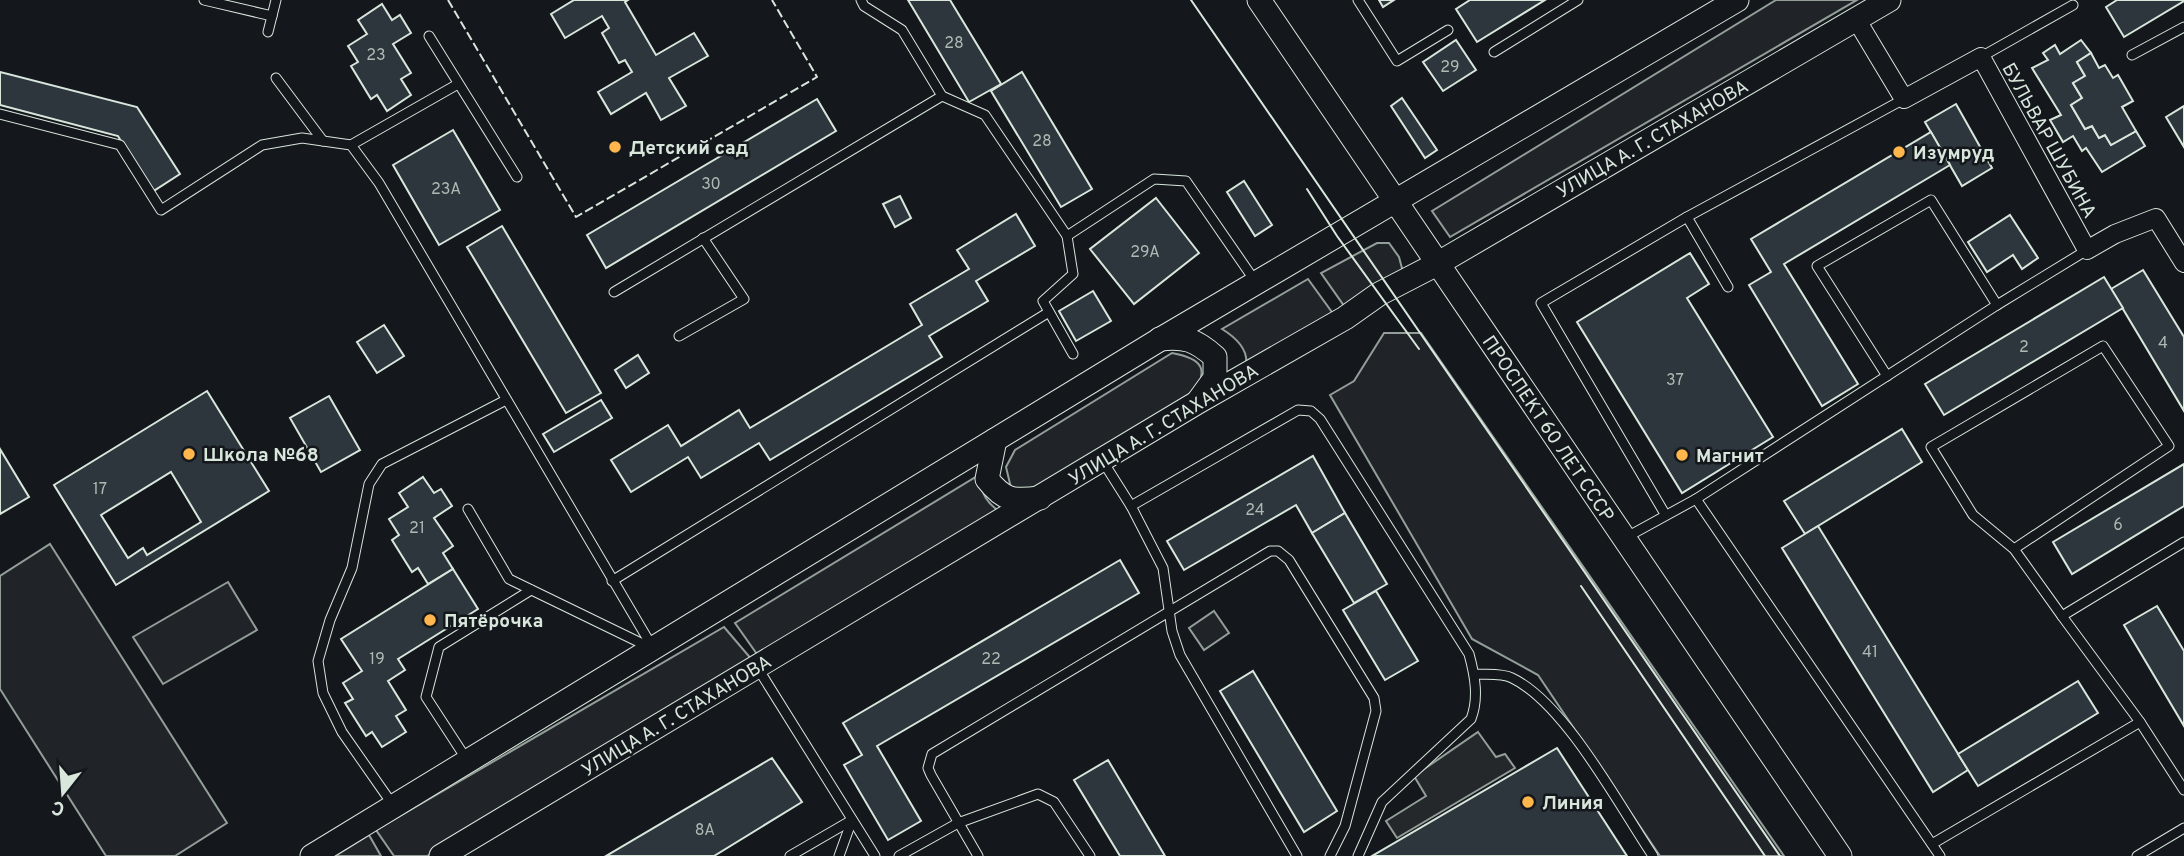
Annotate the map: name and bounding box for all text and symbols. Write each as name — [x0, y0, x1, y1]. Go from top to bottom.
house number: 28 — [944, 34, 964, 54]
house number: 23 — [366, 46, 386, 66]
house number: 29 — [1440, 58, 1460, 78]
street label: БУЛЬВАР ШУБИНА — [1996, 59, 2101, 223]
street label: УЛИЦА А. Г. СТАХАНОВА — [1553, 75, 1753, 205]
house number: 28 — [1032, 132, 1052, 152]
place label: Детский сад — [629, 137, 748, 161]
marker: Детский сад — [607, 139, 623, 155]
place label: Изумруд — [1913, 142, 1995, 166]
marker: Изумруд — [1891, 144, 1907, 160]
house number: 30 — [701, 175, 721, 195]
house number: 23А — [431, 180, 461, 200]
house number: 29А — [1130, 243, 1160, 263]
street label: ПРОСПЕКТ 60 ЛЕТ СССР — [1476, 331, 1619, 527]
house number: 4 — [2158, 334, 2168, 354]
house number: 2 — [2019, 338, 2029, 358]
street label: УЛИЦА А. Г. СТАХАНОВА — [1065, 359, 1263, 492]
house number: 37 — [1666, 371, 1684, 391]
place label: Школа №68 — [203, 444, 319, 468]
place label: Магнит — [1696, 445, 1764, 469]
marker: Школа №68 — [181, 446, 197, 462]
marker: Магнит — [1674, 447, 1690, 463]
house number: 17 — [93, 480, 107, 500]
house number: 24 — [1245, 501, 1265, 521]
house number: 6 — [2113, 516, 2123, 536]
house number: 21 — [409, 519, 425, 539]
place label: Пятёрочка — [444, 610, 543, 634]
marker: Пятёрочка — [422, 612, 438, 628]
house number: 41 — [1862, 643, 1878, 663]
house number: 19 — [369, 650, 385, 670]
street label: УЛИЦА А. Г. СТАХАНОВА — [578, 650, 776, 783]
house number: 22 — [981, 650, 1001, 670]
north arrow — [28, 758, 98, 828]
place label: Линия — [1542, 792, 1603, 816]
text: С — [49, 794, 68, 821]
marker: Линия — [1520, 794, 1536, 810]
house number: 8А — [695, 821, 715, 841]

